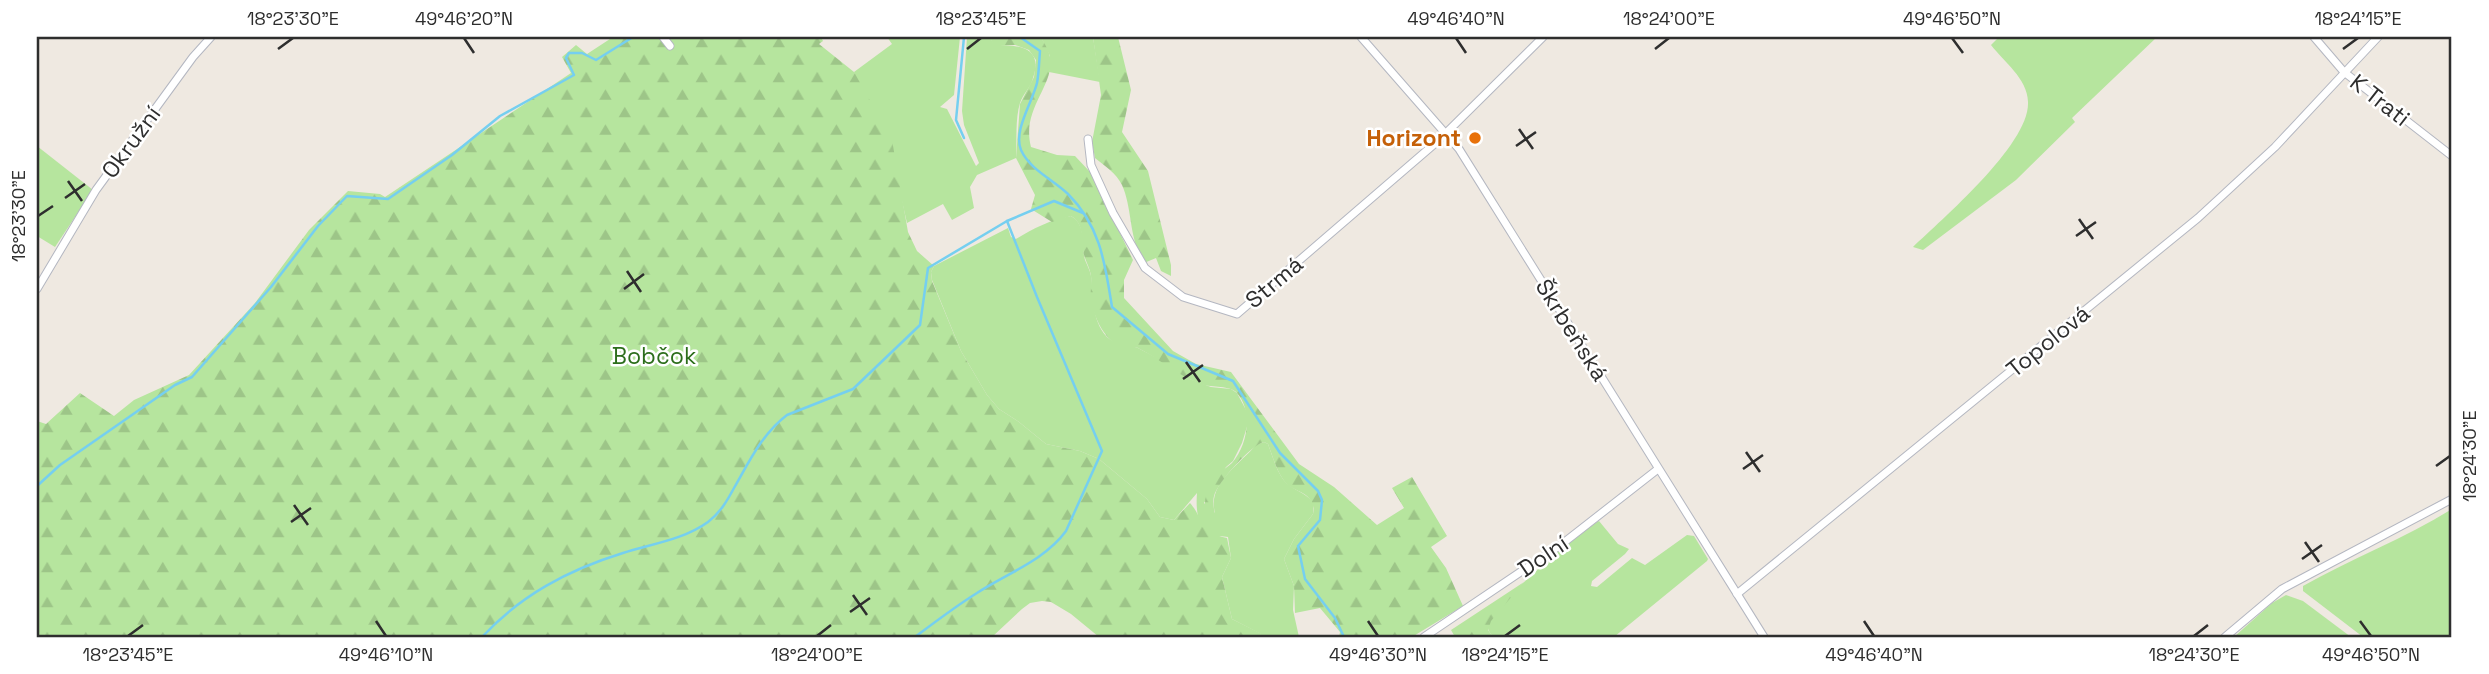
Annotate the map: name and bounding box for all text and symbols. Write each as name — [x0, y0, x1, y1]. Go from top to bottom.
text: 18°23'30"E — [247, 7, 339, 30]
text: 49°46'20"N — [415, 7, 513, 30]
text: 18°23'45"E — [936, 7, 1026, 30]
text: 49°46'40"N — [1407, 7, 1505, 30]
text: 18°24'00"E — [1623, 7, 1715, 30]
text: 49°46'50"N — [1903, 7, 2001, 30]
text: 18°24'15"E — [2314, 7, 2402, 30]
street label: K Trati — [2344, 67, 2416, 133]
street label: Okružní — [95, 100, 168, 184]
place label: Horizont — [1366, 123, 1461, 153]
marker: Horizont — [1467, 130, 1483, 146]
text: 18°23'30"E — [7, 170, 30, 262]
street label: Strmá — [1239, 249, 1309, 315]
street label: Škrbeňská — [1529, 273, 1615, 387]
street label: Topolová — [2000, 298, 2096, 384]
park label: Bobčok — [612, 341, 696, 371]
text: 18°24'30"E — [2458, 410, 2481, 502]
street label: Dolní — [1512, 528, 1574, 584]
text: 18°23'45"E — [83, 643, 173, 666]
text: 49°46'10"N — [339, 643, 433, 666]
text: 18°24'00"E — [771, 643, 863, 666]
text: 49°46'30"N — [1329, 643, 1427, 666]
text: 18°24'15"E — [1461, 643, 1549, 666]
text: 49°46'40"N — [1825, 643, 1923, 666]
text: 18°24'30"E — [2148, 643, 2240, 666]
text: 49°46'50"N — [2322, 643, 2420, 666]

